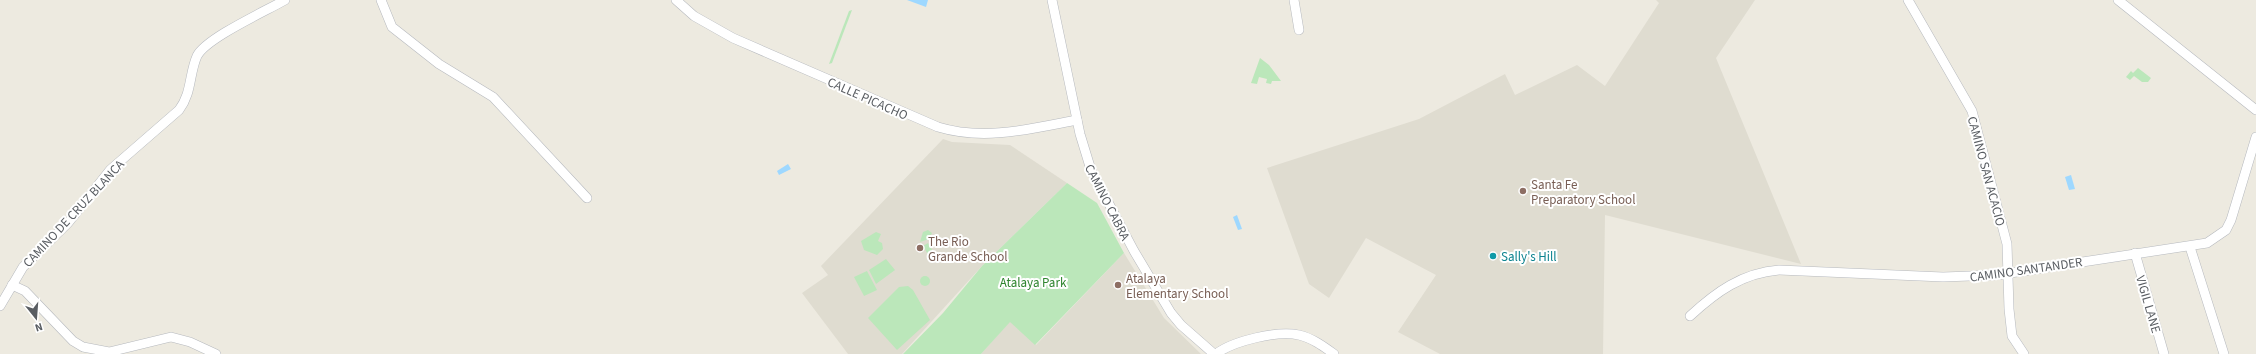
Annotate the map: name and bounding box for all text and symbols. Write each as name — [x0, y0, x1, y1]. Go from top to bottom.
street label: CALLE PICACHO — [825, 73, 911, 125]
street label: CAMINO SAN ACACIO — [1963, 114, 2009, 228]
street label: CAMINO DE CRUZ BLANCA — [19, 155, 129, 271]
street label: CAMINO CABRA — [1080, 161, 1135, 245]
place label: Santa Fe Preparatory School — [1531, 176, 1635, 209]
marker: Santa Fe Preparatory School — [1518, 186, 1528, 196]
place label: The Rio Grande School — [928, 233, 1008, 266]
marker: The Rio Grande School — [915, 243, 925, 253]
place label: Sally's Hill — [1501, 248, 1557, 266]
marker: Sally's Hill — [1488, 251, 1498, 261]
street label: CAMINO SANTANDER — [1969, 253, 2084, 287]
place label: Atalaya Elementary School — [1126, 270, 1228, 303]
street label: VIGIL LANE — [2131, 273, 2165, 335]
park label: Atalaya Park — [1000, 274, 1067, 292]
marker: Atalaya Elementary School — [1113, 280, 1123, 290]
north arrow — [16, 298, 56, 338]
text: N — [33, 319, 44, 335]

